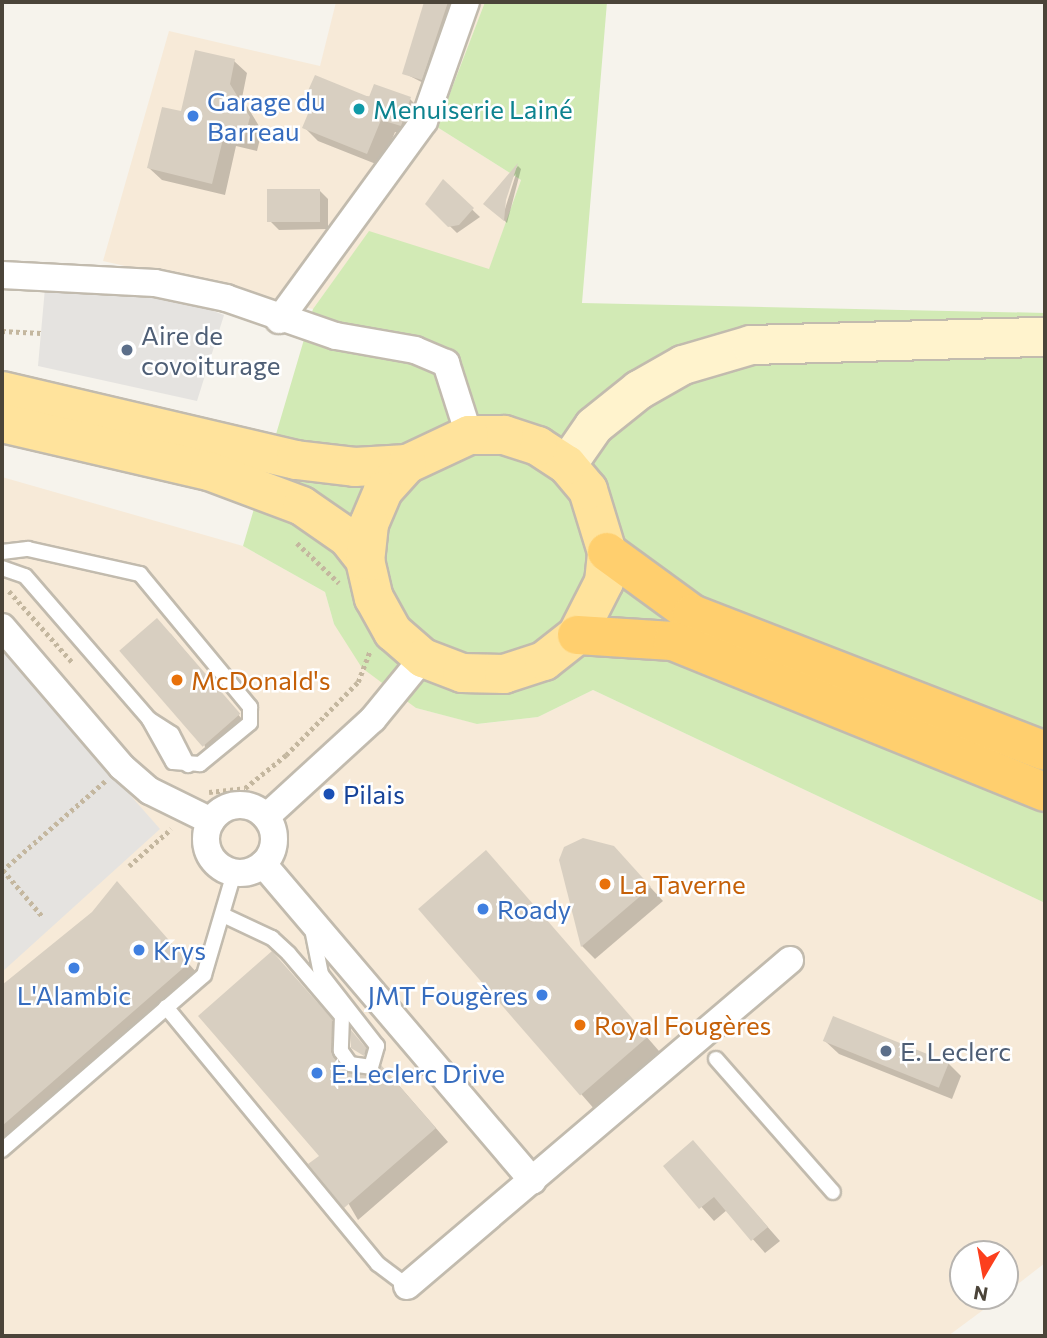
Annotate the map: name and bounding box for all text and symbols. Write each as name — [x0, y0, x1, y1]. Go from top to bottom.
place label: Garage du Barreau — [207, 85, 325, 146]
place label: Menuiserie Lainé — [373, 93, 573, 125]
marker: Menuiserie Lainé — [351, 101, 367, 117]
marker: Garage du Barreau — [185, 108, 201, 124]
place label: Aire de covoiturage — [141, 319, 280, 380]
marker: Aire de covoiturage — [119, 342, 135, 358]
place label: McDonald's — [191, 664, 331, 696]
marker: McDonald's — [169, 672, 185, 688]
place label: Pilais — [343, 778, 405, 810]
marker: Pilais — [321, 786, 337, 802]
place label: La Taverne — [619, 868, 746, 900]
marker: La Taverne — [597, 876, 613, 892]
place label: Roady — [497, 893, 571, 925]
marker: Roady — [475, 901, 491, 917]
place label: Krys — [153, 934, 206, 966]
marker: Krys — [131, 942, 147, 958]
marker: L'Alambic — [66, 960, 82, 976]
place label: L'Alambic — [17, 979, 131, 1011]
place label: JMT Fougères — [367, 979, 528, 1011]
marker: JMT Fougères — [534, 987, 550, 1003]
place label: Royal Fougères — [594, 1009, 771, 1041]
marker: Royal Fougères — [572, 1017, 588, 1033]
place label: E. Leclerc — [900, 1035, 1011, 1067]
marker: E. Leclerc — [878, 1043, 894, 1059]
place label: E.Leclerc Drive — [331, 1057, 505, 1089]
marker: E.Leclerc Drive — [309, 1065, 325, 1081]
north arrow — [949, 1240, 1019, 1310]
text: N — [972, 1282, 990, 1307]

